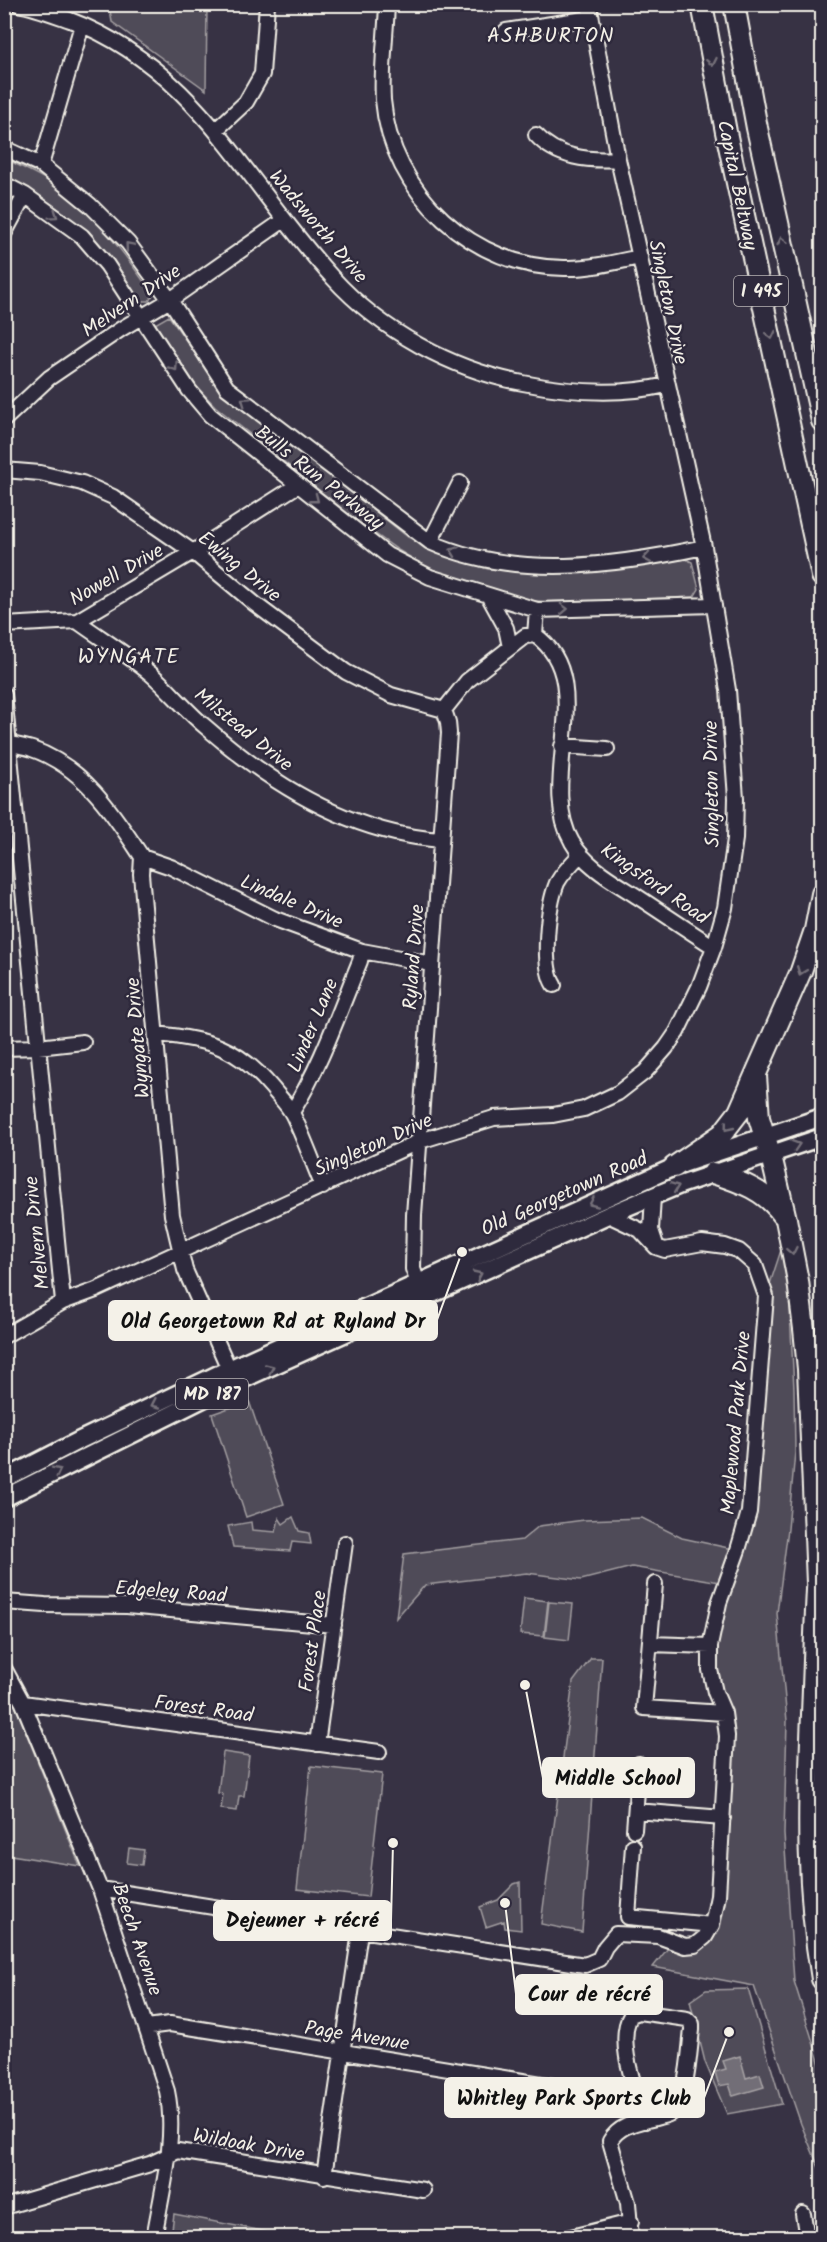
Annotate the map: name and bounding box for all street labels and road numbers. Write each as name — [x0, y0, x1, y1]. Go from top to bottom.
street label: Capital Beltway — [707, 117, 766, 254]
street label: Wadsworth Drive — [260, 163, 375, 292]
street label: Singleton Drive — [638, 237, 696, 368]
street label: Melvern Drive — [76, 256, 188, 347]
road number: I 495 — [734, 276, 788, 306]
street label: Bulls Run Parkway — [247, 418, 391, 540]
street label: Ewing Drive — [190, 524, 288, 611]
street label: Nowell Drive — [64, 536, 170, 616]
street label: Milstead Drive — [186, 680, 299, 781]
street label: Singleton Drive — [696, 720, 730, 848]
street label: Kingsford Road — [593, 835, 716, 935]
street label: Lindale Drive — [235, 867, 348, 939]
street label: Ryland Drive — [395, 903, 435, 1011]
street label: Linder Lane — [280, 974, 348, 1078]
street label: Wyngate Drive — [118, 976, 160, 1100]
street label: Singleton Drive — [309, 1105, 438, 1186]
street label: Old Georgetown Road — [476, 1143, 654, 1246]
street label: Melvern Drive — [16, 1174, 60, 1291]
street label: Maplewood Park Drive — [713, 1330, 761, 1516]
road number: MD 187 — [176, 1379, 248, 1409]
street label: Edgeley Road — [114, 1573, 229, 1613]
street label: Forest Place — [291, 1588, 337, 1694]
street label: Forest Road — [152, 1687, 256, 1733]
street label: Beech Avenue — [102, 1879, 170, 2000]
street label: Page Avenue — [302, 2013, 411, 2061]
street label: Wildoak Drive — [190, 2120, 307, 2172]

